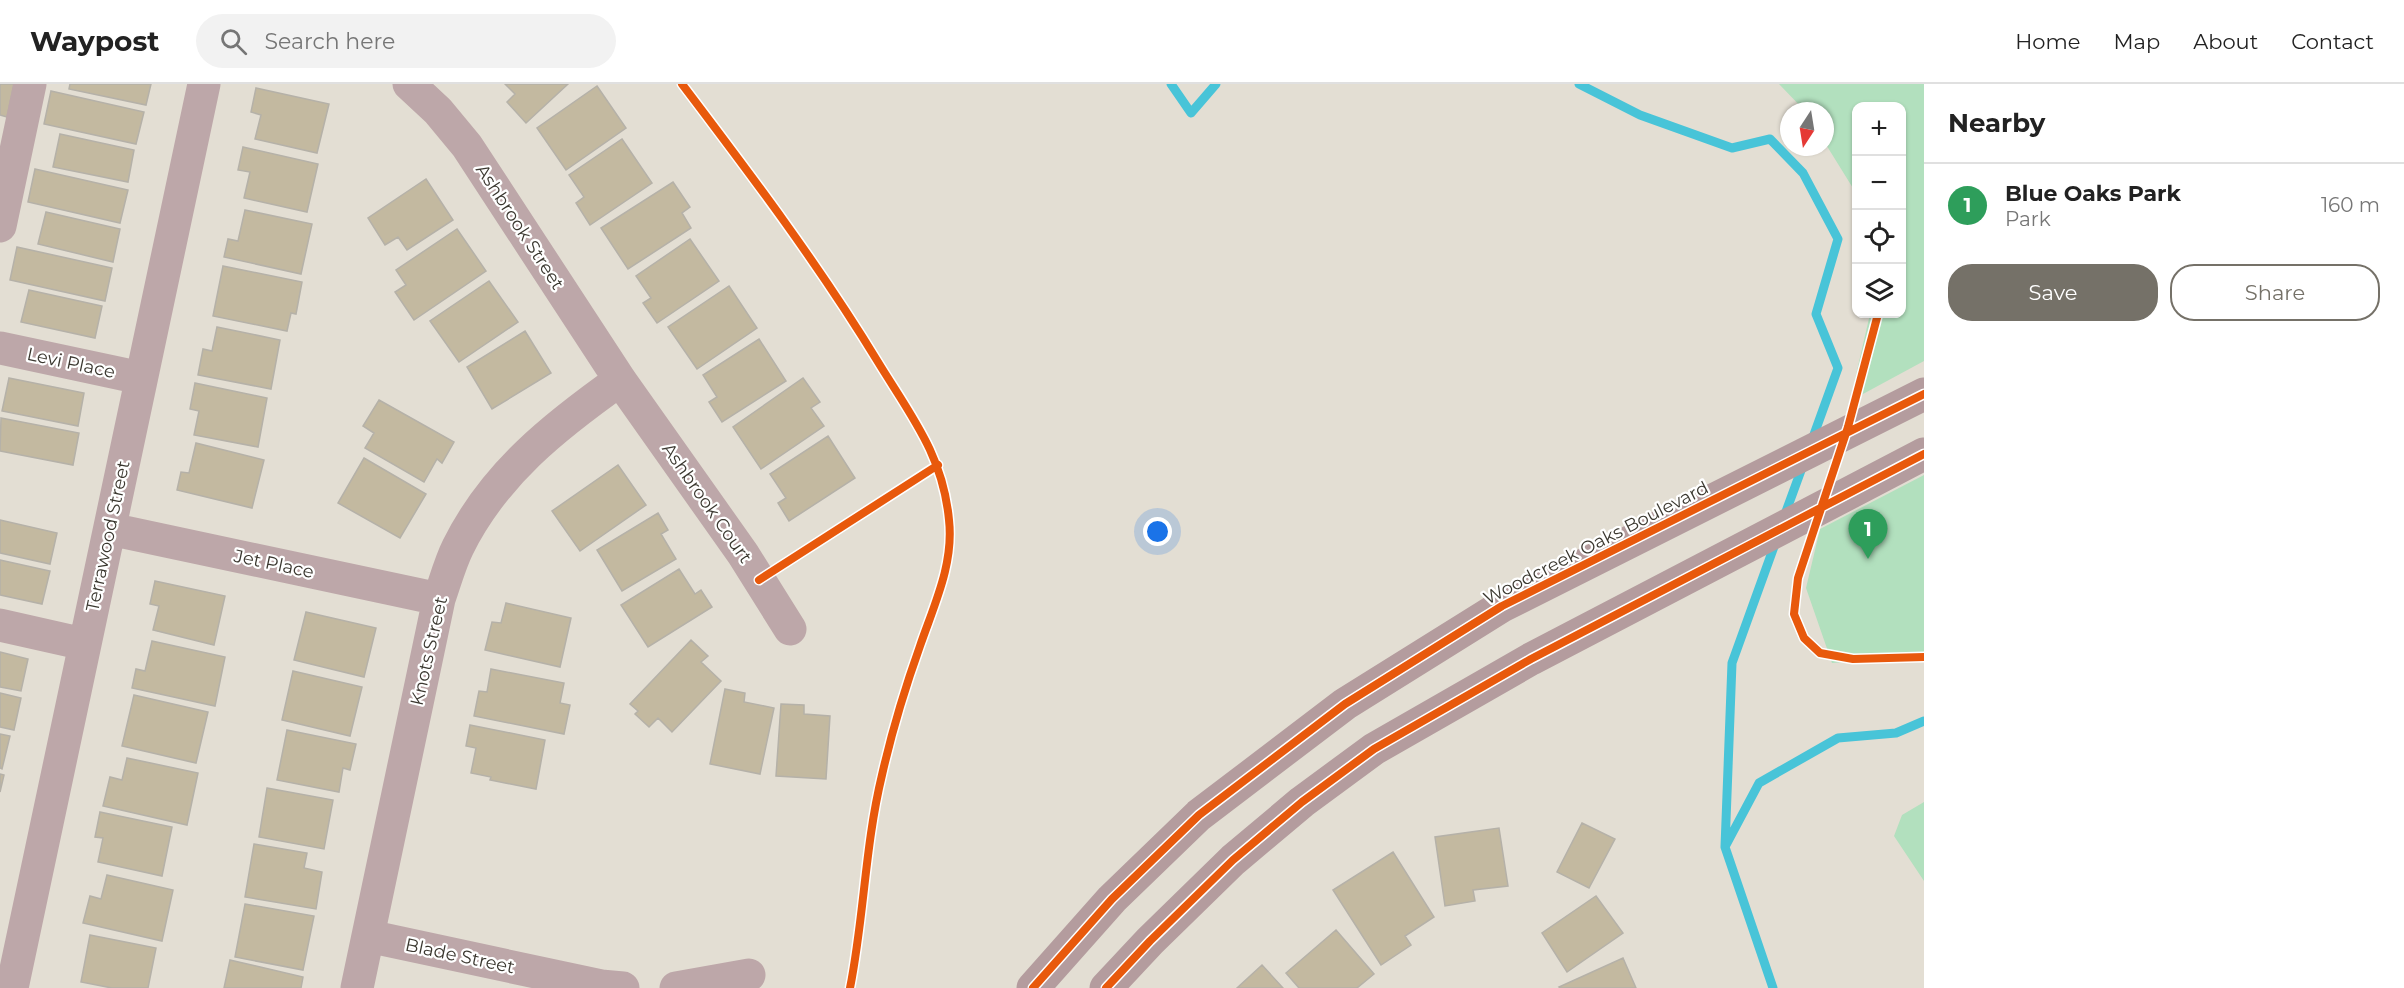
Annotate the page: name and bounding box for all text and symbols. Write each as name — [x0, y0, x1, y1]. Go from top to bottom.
search box — [196, 14, 616, 68]
text: Waypost — [30, 24, 160, 58]
icon: search — [217, 25, 250, 58]
text: Search here — [265, 28, 395, 55]
text: Home — [2015, 29, 2080, 54]
text: Map — [2113, 29, 2160, 54]
text: About — [2193, 29, 2258, 54]
text: Contact — [2291, 29, 2374, 54]
north arrow — [1780, 102, 1834, 156]
map controls — [1852, 102, 1906, 318]
button: + — [1852, 102, 1906, 156]
text: Nearby — [1948, 107, 2045, 139]
button: − — [1852, 156, 1906, 210]
street label: Ashbrook Street — [471, 160, 569, 294]
text: Blue Oaks Park — [2005, 180, 2181, 207]
text: 1 — [1964, 193, 1971, 217]
text: 160 m — [2321, 193, 2380, 217]
text: Park — [2005, 207, 2051, 231]
button: locate — [1852, 210, 1906, 264]
button: layers — [1852, 264, 1906, 318]
button: Save — [1948, 264, 2158, 321]
button: Share — [2170, 264, 2380, 321]
street label: Levi Place — [25, 343, 117, 383]
street label: Ashbrook Court — [657, 439, 757, 567]
street label: Terrawood Street — [81, 459, 135, 613]
street label: Woodcreek Oaks Boulevard — [1480, 477, 1712, 609]
pin: 1 — [1848, 510, 1888, 559]
your location — [1143, 517, 1172, 546]
street label: Jet Place — [231, 545, 316, 583]
street label: Knots Street — [406, 594, 452, 708]
street label: Blade Street — [403, 934, 517, 978]

